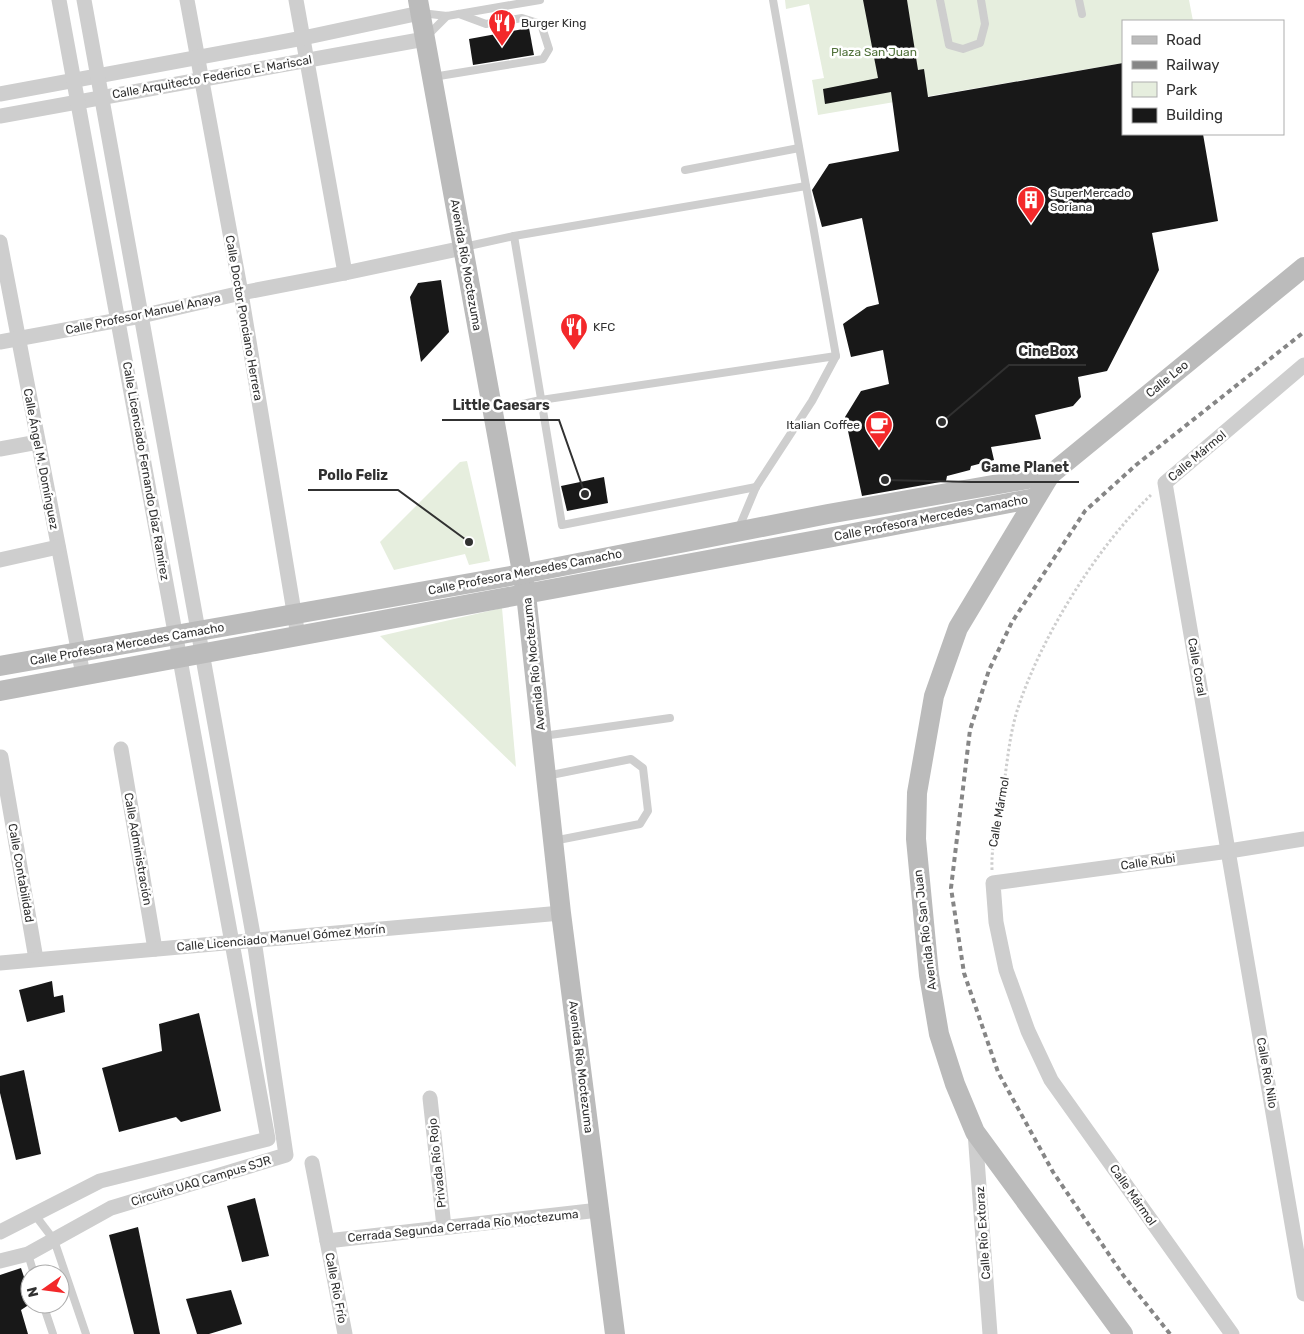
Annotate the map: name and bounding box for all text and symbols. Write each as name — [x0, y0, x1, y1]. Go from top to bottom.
restaurant icon: Burger King — [487, 8, 517, 47]
place label: Burger King — [521, 16, 586, 30]
legend — [1122, 20, 1284, 135]
text: Road — [1166, 31, 1202, 49]
park label: Plaza San Juan — [831, 45, 917, 59]
street label: Calle Arquitecto Federico E. Mariscal — [111, 53, 313, 101]
text: Railway — [1166, 56, 1220, 74]
text: Park — [1166, 81, 1197, 99]
text: Building — [1166, 106, 1223, 124]
building icon: SuperMercado Soriana — [1016, 185, 1046, 224]
place label: SuperMercado Soriana — [1050, 186, 1131, 214]
street label: Avenida Río Moctezuma — [448, 198, 484, 332]
street label: Calle Doctor Ponciano Herrera — [223, 234, 265, 402]
street label: Calle Profesor Manuel Anaya — [64, 291, 222, 337]
restaurant icon: KFC — [559, 312, 589, 351]
place label: KFC — [593, 320, 615, 334]
callout: CineBox — [1009, 336, 1086, 365]
text: CineBox — [1018, 343, 1077, 360]
street label: Calle Leo — [1143, 358, 1191, 400]
street label: Calle Licenciado Fernando Díaz Ramírez — [120, 360, 172, 582]
street label: Calle Ángel M. Domínguez — [20, 387, 62, 531]
callout: Little Caesars — [442, 391, 559, 420]
text: Little Caesars — [452, 397, 550, 414]
cafe icon: Italian Coffee — [864, 410, 894, 449]
place label: Italian Coffee — [786, 418, 860, 432]
street label: Calle Mármol — [1165, 428, 1229, 484]
callout: Game Planet — [971, 453, 1079, 482]
text: Game Planet — [981, 459, 1069, 476]
callout: Pollo Feliz — [308, 461, 398, 490]
text: Pollo Feliz — [318, 467, 388, 484]
street label: Calle Profesora Mercedes Camacho — [833, 492, 1029, 544]
street label: Calle Profesora Mercedes Camacho — [427, 546, 623, 598]
street label: Avenida Río Moctezuma — [520, 597, 548, 731]
street label: Calle Profesora Mercedes Camacho — [29, 620, 225, 668]
street label: Calle Coral — [1185, 637, 1209, 697]
street label: Calle Mármol — [986, 776, 1012, 848]
street label: Calle Administración — [121, 792, 155, 906]
street label: Calle Contabilidad — [5, 822, 37, 924]
street label: Calle Rubi — [1120, 851, 1176, 873]
street label: Avenida Río San Juan — [911, 869, 939, 991]
street label: Calle Licenciado Manuel Gómez Morín — [176, 922, 386, 954]
street label: Avenida Río Moctezuma — [566, 1000, 596, 1134]
street label: Calle Río Nilo — [1254, 1036, 1280, 1110]
street label: Privada Río Rojo — [425, 1117, 449, 1209]
street label: Circuito UAQ Campus SJR — [129, 1153, 273, 1209]
street label: Calle Mármol — [1107, 1162, 1159, 1228]
street label: Calle Río Extoraz — [973, 1186, 993, 1280]
street label: Cerrada Segunda Cerrada Río Moctezuma — [347, 1207, 579, 1245]
street label: Calle Río Frío — [322, 1251, 350, 1325]
north arrow — [20, 1264, 70, 1314]
text: N — [23, 1285, 42, 1299]

